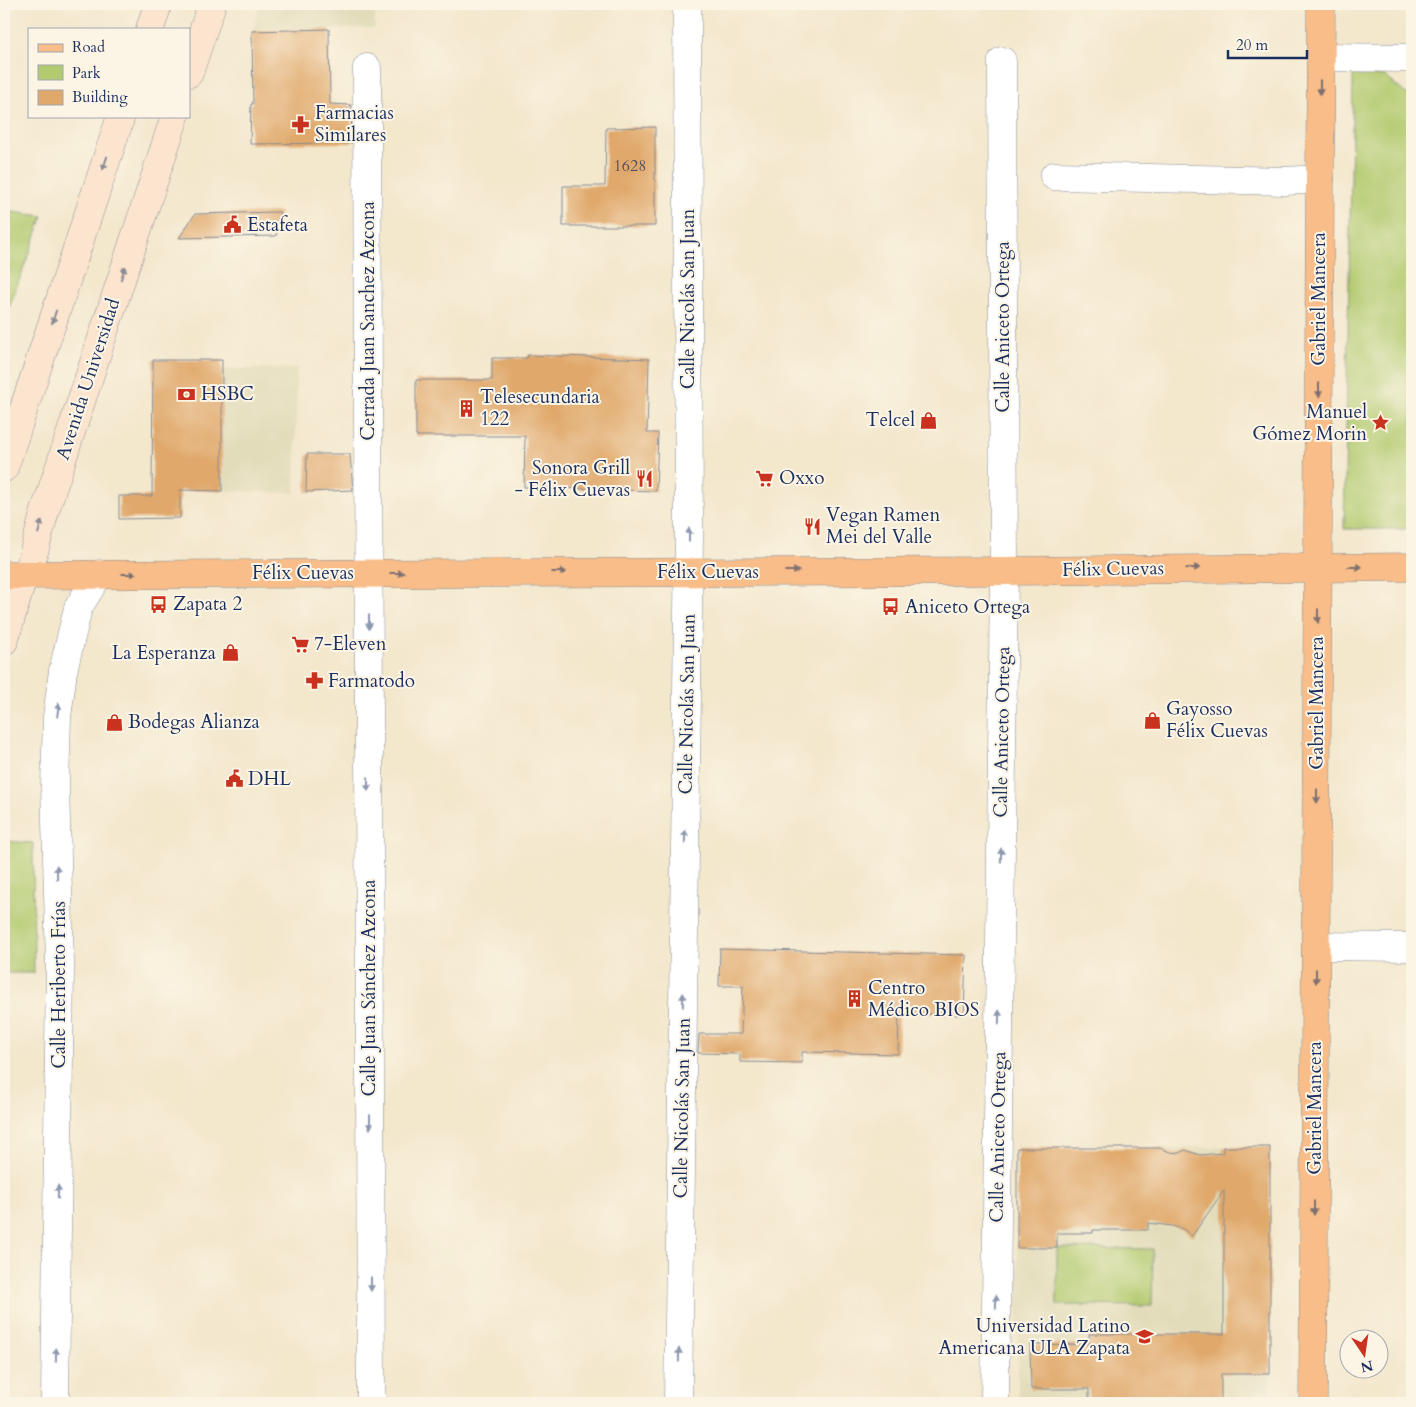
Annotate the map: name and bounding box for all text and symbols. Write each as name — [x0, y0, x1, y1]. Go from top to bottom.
legend — [28, 28, 190, 118]
scale bar — [1228, 28, 1307, 60]
text: 20 m — [1236, 35, 1268, 55]
text: Road — [72, 37, 105, 57]
text: Park — [72, 63, 101, 83]
one-way arrow — [1316, 80, 1324, 96]
text: Building — [72, 87, 128, 107]
place label: Farmacias Similares — [315, 100, 394, 148]
pharmacy icon: Farmacias Similares — [291, 114, 311, 134]
one-way arrow — [101, 155, 108, 170]
house number: 1628 — [614, 155, 646, 177]
street label: Cerrada Juan Sanchez Azcona — [355, 201, 381, 441]
street label: Calle Nicolás San Juan — [675, 208, 701, 389]
place label: Estafeta — [247, 212, 308, 238]
public building icon: Estafeta — [223, 215, 243, 235]
street label: Gabriel Mancera — [1306, 232, 1332, 366]
street label: Calle Aniceto Ortega — [990, 241, 1016, 413]
one-way arrow — [119, 265, 127, 280]
street label: Avenida Universidad — [50, 295, 126, 463]
one-way arrow — [50, 309, 57, 324]
place label: HSBC — [201, 381, 254, 407]
one-way arrow — [1315, 382, 1323, 398]
bank icon: HSBC — [177, 384, 197, 404]
place label: Telesecundaria 122 — [480, 384, 600, 432]
building icon: Telesecundaria 122 — [456, 398, 476, 418]
place label: Manuel Gómez Morin — [1252, 399, 1367, 447]
place label: Telcel — [865, 407, 915, 433]
shop icon: Telcel — [919, 410, 939, 430]
place icon: Manuel Gómez Morin — [1371, 413, 1391, 433]
place label: Sonora Grill - Félix Cuevas — [514, 455, 630, 503]
place label: Oxxo — [779, 465, 825, 491]
supermarket icon: Oxxo — [755, 468, 775, 488]
restaurant icon: Sonora Grill - Félix Cuevas — [634, 469, 654, 489]
place label: Vegan Ramen Mei del Valle — [826, 502, 940, 550]
restaurant icon: Vegan Ramen Mei del Valle — [802, 516, 822, 536]
one-way arrow — [36, 520, 44, 535]
one-way arrow — [685, 526, 693, 542]
street label: Félix Cuevas — [1062, 555, 1164, 583]
street label: Félix Cuevas — [657, 559, 759, 585]
street label: Félix Cuevas — [252, 560, 354, 586]
one-way arrow — [1347, 563, 1363, 571]
one-way arrow — [1185, 564, 1201, 572]
one-way arrow — [784, 567, 800, 575]
one-way arrow — [551, 568, 567, 576]
one-way arrow — [389, 569, 405, 577]
one-way arrow — [121, 570, 137, 578]
place label: Zapata 2 — [173, 591, 242, 617]
bus stop icon: Zapata 2 — [149, 594, 169, 614]
place label: Aniceto Ortega — [905, 594, 1030, 620]
bus stop icon: Aniceto Ortega — [881, 597, 901, 617]
one-way arrow — [1313, 608, 1321, 624]
street label: Calle Nicolás San Juan — [672, 613, 702, 795]
one-way arrow — [365, 614, 373, 630]
place label: 7-Eleven — [314, 631, 387, 657]
supermarket icon: 7-Eleven — [290, 634, 310, 654]
street label: Gabriel Mancera — [1304, 636, 1330, 770]
place label: La Esperanza — [112, 640, 216, 666]
shop icon: La Esperanza — [220, 643, 240, 663]
street label: Calle Aniceto Ortega — [988, 646, 1016, 818]
place label: Farmatodo — [328, 668, 415, 694]
pharmacy icon: Farmatodo — [304, 671, 324, 691]
place label: Gayosso Félix Cuevas — [1166, 696, 1268, 744]
one-way arrow — [54, 701, 62, 717]
place label: Bodegas Alianza — [128, 709, 260, 735]
shop icon: Gayosso Félix Cuevas — [1142, 710, 1162, 730]
shop icon: Bodegas Alianza — [104, 712, 124, 732]
place label: DHL — [248, 766, 291, 792]
public building icon: DHL — [224, 769, 244, 789]
one-way arrow — [364, 777, 372, 793]
one-way arrow — [1313, 788, 1321, 804]
one-way arrow — [681, 829, 689, 845]
one-way arrow — [997, 846, 1005, 862]
one-way arrow — [53, 864, 61, 880]
street label: Calle Juan Sánchez Azcona — [356, 880, 382, 1096]
street label: Calle Heriberto Frías — [46, 901, 72, 1069]
one-way arrow — [1312, 968, 1320, 984]
place label: Centro Médico BIOS — [868, 975, 979, 1023]
building icon: Centro Médico BIOS — [844, 989, 864, 1009]
one-way arrow — [679, 991, 687, 1007]
one-way arrow — [995, 1009, 1003, 1025]
street label: Calle Nicolás San Juan — [667, 1017, 697, 1199]
street label: Gabriel Mancera — [1302, 1041, 1328, 1175]
street label: Calle Aniceto Ortega — [984, 1051, 1012, 1223]
one-way arrow — [366, 1114, 374, 1130]
one-way arrow — [54, 1184, 62, 1200]
one-way arrow — [1310, 1200, 1318, 1216]
one-way arrow — [367, 1277, 375, 1293]
one-way arrow — [992, 1294, 1000, 1310]
place label: Universidad Latino Americana ULA Zapata — [939, 1313, 1130, 1361]
school or university icon: Universidad Latino Americana ULA Zapata — [1134, 1327, 1154, 1347]
north arrow — [1338, 1330, 1388, 1380]
one-way arrow — [52, 1346, 60, 1362]
one-way arrow — [675, 1346, 683, 1362]
text: N — [1359, 1356, 1375, 1377]

